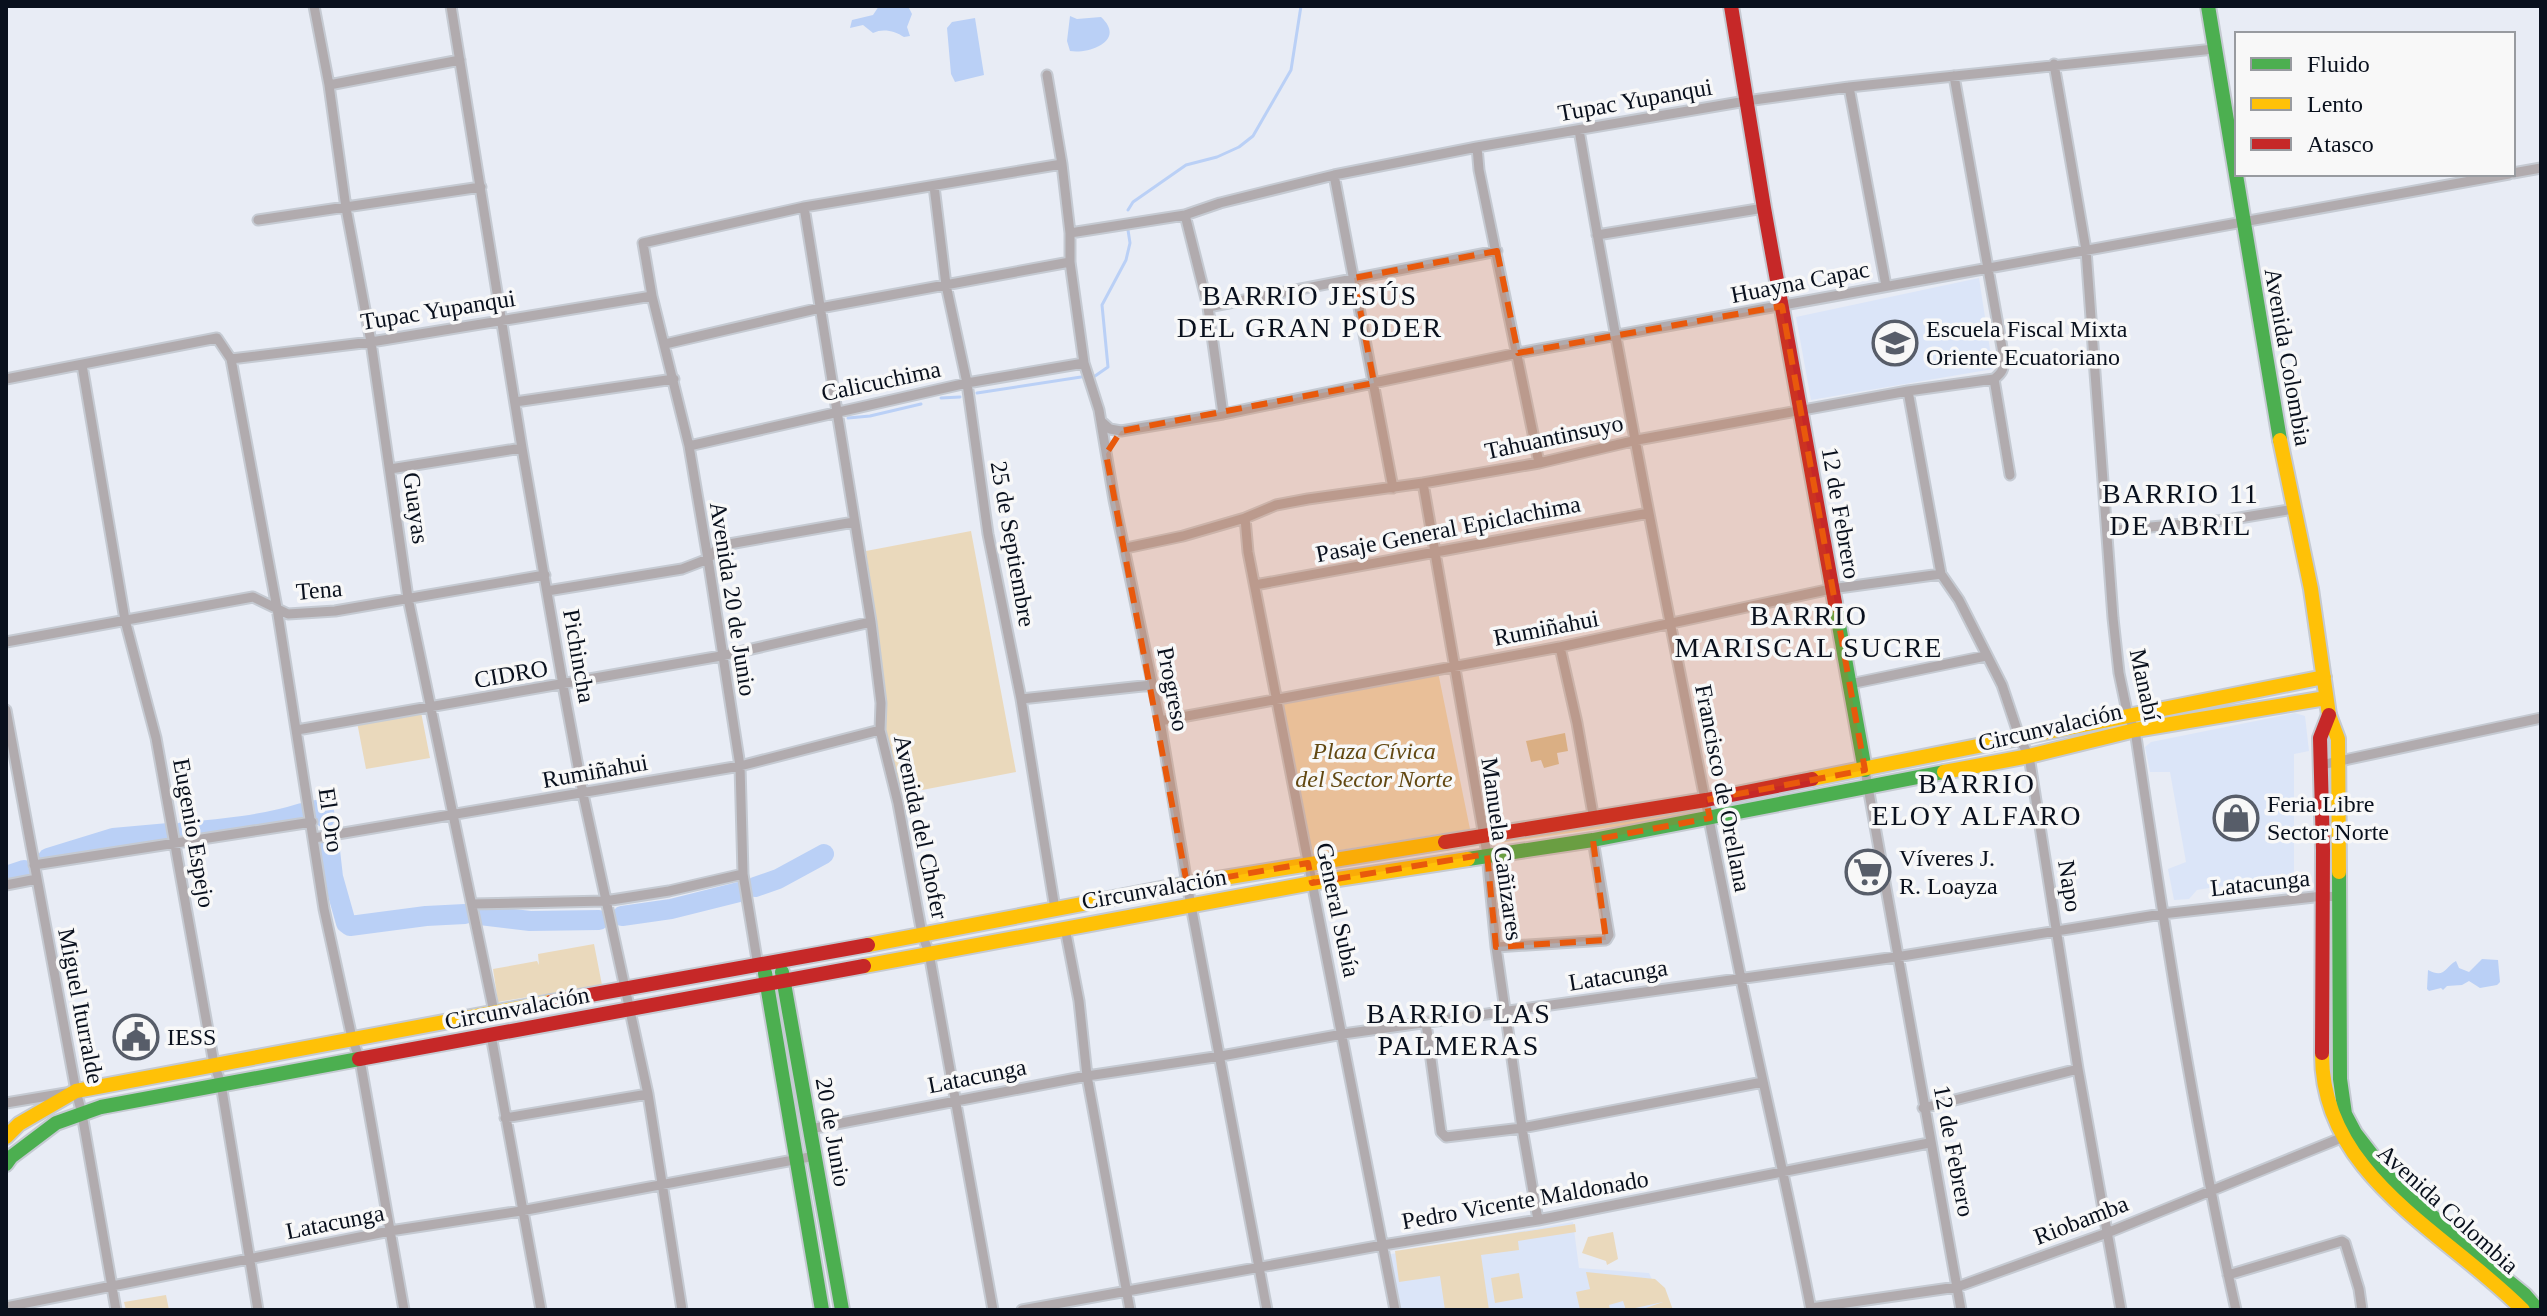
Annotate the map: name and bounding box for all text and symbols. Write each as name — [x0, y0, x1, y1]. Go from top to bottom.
legend — [2235, 32, 2515, 176]
text: Fluido — [2307, 51, 2370, 77]
street label: Tupac Yupanqui — [1556, 74, 1715, 126]
text: Lento — [2307, 91, 2363, 117]
text: Atasco — [2307, 131, 2374, 157]
street label: Huayna Capac — [1729, 256, 1871, 308]
street label: Avenida Colombia — [2260, 266, 2317, 448]
district label: BARRIO JESÚS DEL GRAN PODER — [1177, 280, 1443, 343]
street label: Tupac Yupanqui — [359, 285, 518, 335]
place label: Escuela Fiscal Mixta Oriente Ecuatoriano — [1926, 316, 2128, 370]
school or university icon: Escuela Fiscal Mixta Oriente Ecuatoriano — [1871, 319, 1919, 367]
street label: Calicuchima — [819, 356, 943, 406]
street label: Tahuantinsuyo — [1482, 410, 1626, 464]
street label: 12 de Febrero — [1817, 445, 1865, 581]
street label: 25 de Septiembre — [986, 459, 1040, 629]
street label: Guayas — [398, 471, 434, 545]
district label: BARRIO 11 DE ABRIL — [2102, 478, 2260, 541]
street label: Pasaje General Epiclachima — [1313, 490, 1583, 567]
street label: Avenida 20 de Junio — [705, 500, 761, 698]
street label: Tena — [295, 575, 344, 605]
district label: BARRIO MARISCAL SUCRE — [1675, 600, 1943, 663]
street label: Rumiñahui — [1491, 605, 1601, 651]
street label: Pichincha — [558, 607, 600, 705]
street label: Progreso — [1152, 645, 1194, 733]
street label: Manabí — [2125, 646, 2165, 724]
street label: CIDRO — [472, 655, 550, 693]
street label: Francisco de Orellana — [1690, 682, 1756, 894]
street label: Circunvalación — [1976, 698, 2124, 756]
street label: Avenida del Chofer — [889, 733, 953, 921]
park label: Plaza Cívica del Sector Norte — [1295, 738, 1453, 792]
street label: Rumiñahui — [540, 749, 650, 793]
street label: Eugenio Espejo — [168, 756, 220, 910]
street label: Manuela Cañizares — [1476, 756, 1528, 942]
district label: BARRIO ELOY ALFARO — [1872, 768, 2083, 831]
street label: El Oro — [314, 786, 348, 854]
place label: Feria Libre Sector Norte — [2267, 791, 2389, 845]
shop icon: Feria Libre Sector Norte — [2212, 794, 2260, 842]
street label: General Subía — [1311, 840, 1365, 980]
place label: Víveres J. R. Loayza — [1899, 845, 1998, 899]
supermarket icon: Víveres J. R. Loayza — [1844, 848, 1892, 896]
street label: Napo — [2053, 858, 2087, 914]
street label: Circunvalación — [1080, 863, 1228, 915]
street label: Latacunga — [2209, 865, 2311, 901]
street label: Miguel Iturralde — [53, 926, 109, 1086]
street label: Latacunga — [1567, 954, 1670, 996]
street label: Circunvalación — [443, 981, 591, 1035]
district label: BARRIO LAS PALMERAS — [1366, 998, 1552, 1061]
public building icon: IESS — [112, 1013, 160, 1061]
place label: IESS — [167, 1024, 216, 1050]
street label: Latacunga — [925, 1054, 1029, 1098]
street label: 20 de Junio — [811, 1075, 855, 1189]
street label: 12 de Febrero — [1929, 1083, 1979, 1219]
street label: Avenida Colombia — [2372, 1139, 2524, 1279]
street label: Pedro Vicente Maldonado — [1400, 1165, 1650, 1235]
street label: Riobamba — [2030, 1190, 2132, 1250]
street label: Latacunga — [283, 1200, 387, 1244]

